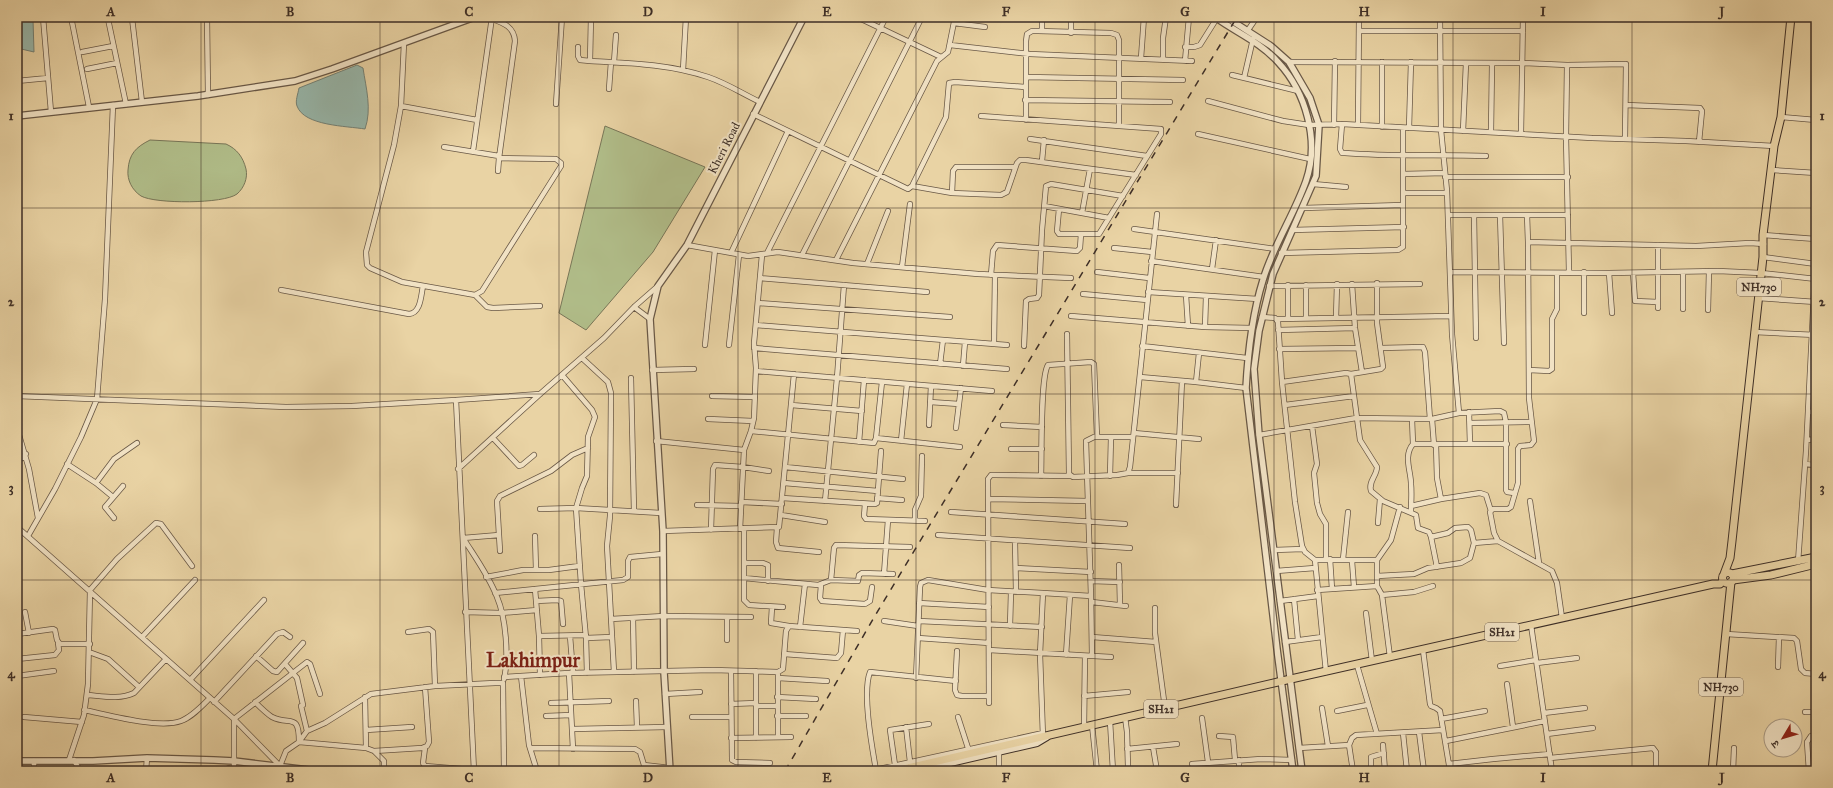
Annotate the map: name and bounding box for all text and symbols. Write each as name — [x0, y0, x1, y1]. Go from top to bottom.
text: A — [106, 4, 116, 20]
text: B — [286, 4, 295, 20]
text: C — [465, 4, 474, 20]
text: D — [643, 4, 653, 20]
text: E — [822, 4, 832, 20]
text: F — [1002, 4, 1011, 20]
text: G — [1180, 4, 1190, 20]
text: H — [1358, 4, 1370, 20]
text: I — [1540, 4, 1546, 20]
text: J — [1717, 4, 1725, 20]
text: 1 — [8, 108, 14, 124]
text: 1 — [1819, 108, 1825, 124]
street label: Kheri Road — [705, 120, 743, 176]
road number: NH730 — [1737, 278, 1781, 296]
text: 2 — [8, 294, 15, 310]
text: 2 — [1819, 294, 1826, 310]
text: 3 — [8, 480, 14, 496]
text: 3 — [1819, 480, 1825, 496]
road number: SH21 — [1485, 623, 1519, 641]
district label: Lakhimpur — [486, 648, 581, 673]
text: 4 — [7, 666, 15, 682]
text: 4 — [1818, 666, 1826, 682]
road number: NH730 — [1699, 678, 1743, 696]
road number: SH21 — [1144, 700, 1178, 718]
north arrow — [1763, 718, 1803, 758]
text: उ — [1768, 737, 1783, 751]
text: A — [106, 770, 116, 786]
text: B — [286, 770, 295, 786]
text: C — [465, 770, 474, 786]
text: D — [643, 770, 653, 786]
text: E — [822, 770, 832, 786]
text: F — [1002, 770, 1011, 786]
text: G — [1180, 770, 1190, 786]
text: H — [1358, 770, 1370, 786]
text: I — [1540, 770, 1546, 786]
text: J — [1717, 770, 1725, 786]

